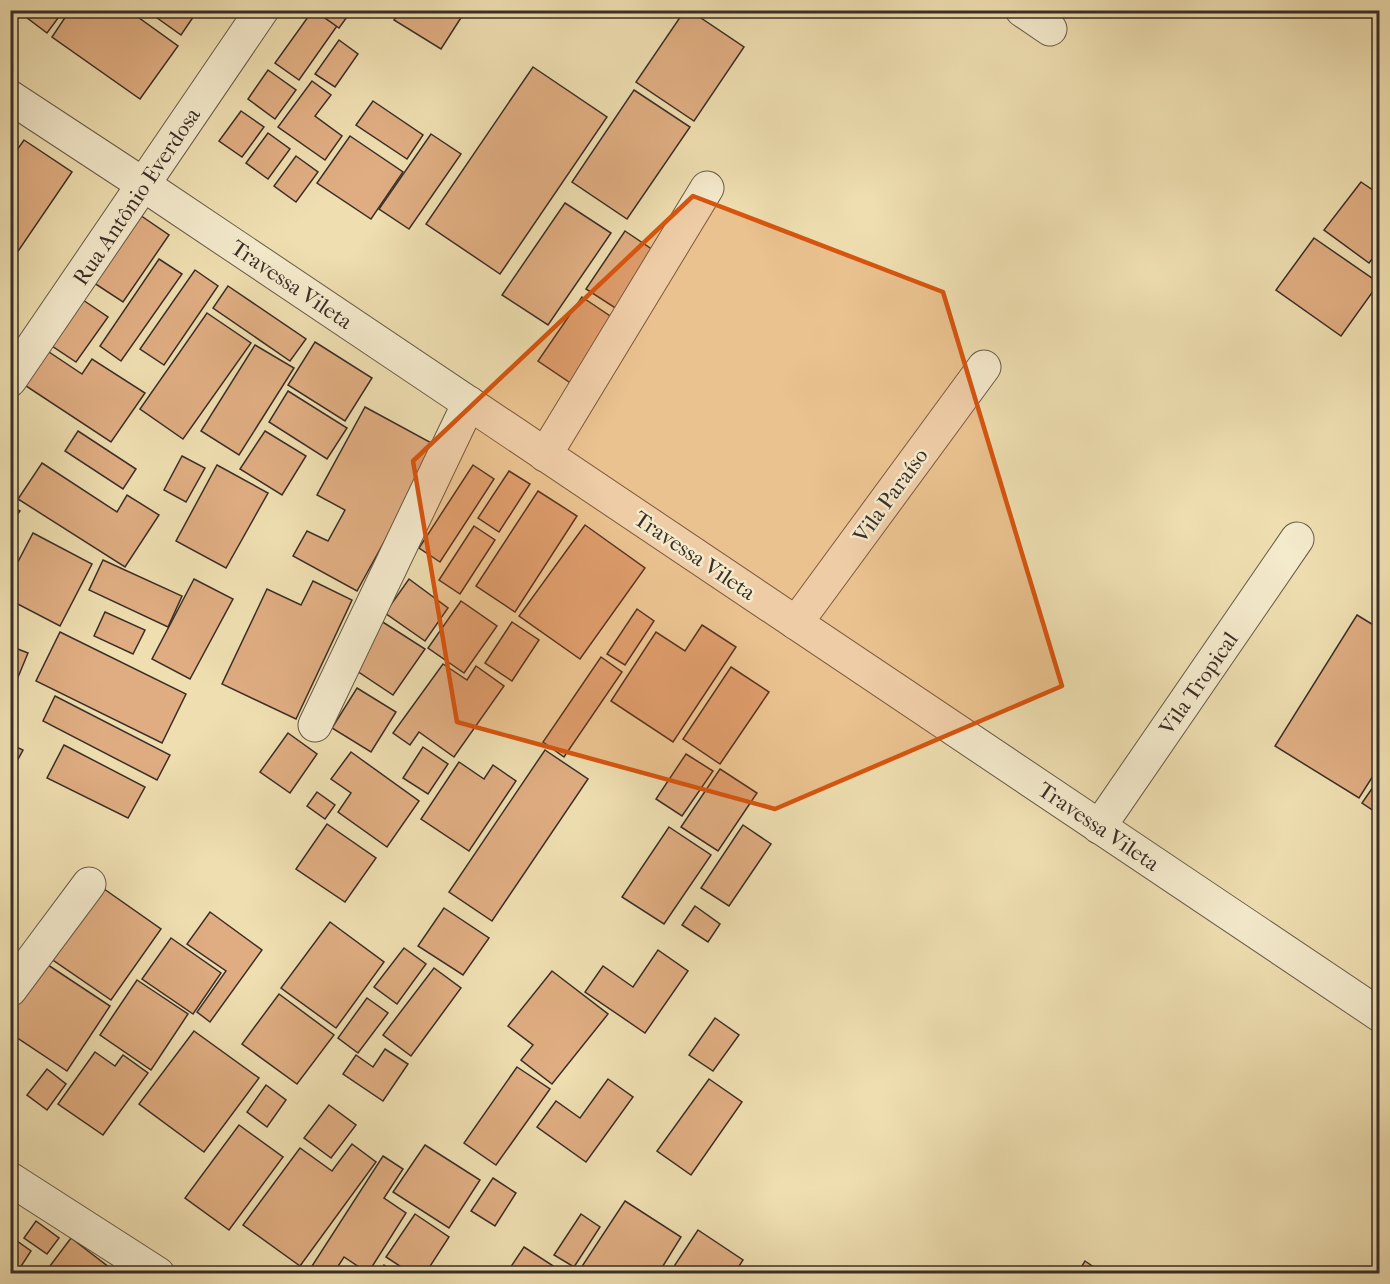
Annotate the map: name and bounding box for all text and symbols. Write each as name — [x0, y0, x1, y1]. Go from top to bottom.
street label: Rua Antônio Everdosa — [68, 102, 206, 290]
street label: Travessa Vileta — [226, 235, 358, 335]
street label: Vila Paraíso — [847, 443, 934, 549]
street label: Travessa Vileta — [629, 506, 761, 606]
street label: Vila Tropical — [1153, 627, 1244, 741]
street label: Travessa Vileta — [1033, 777, 1165, 877]

